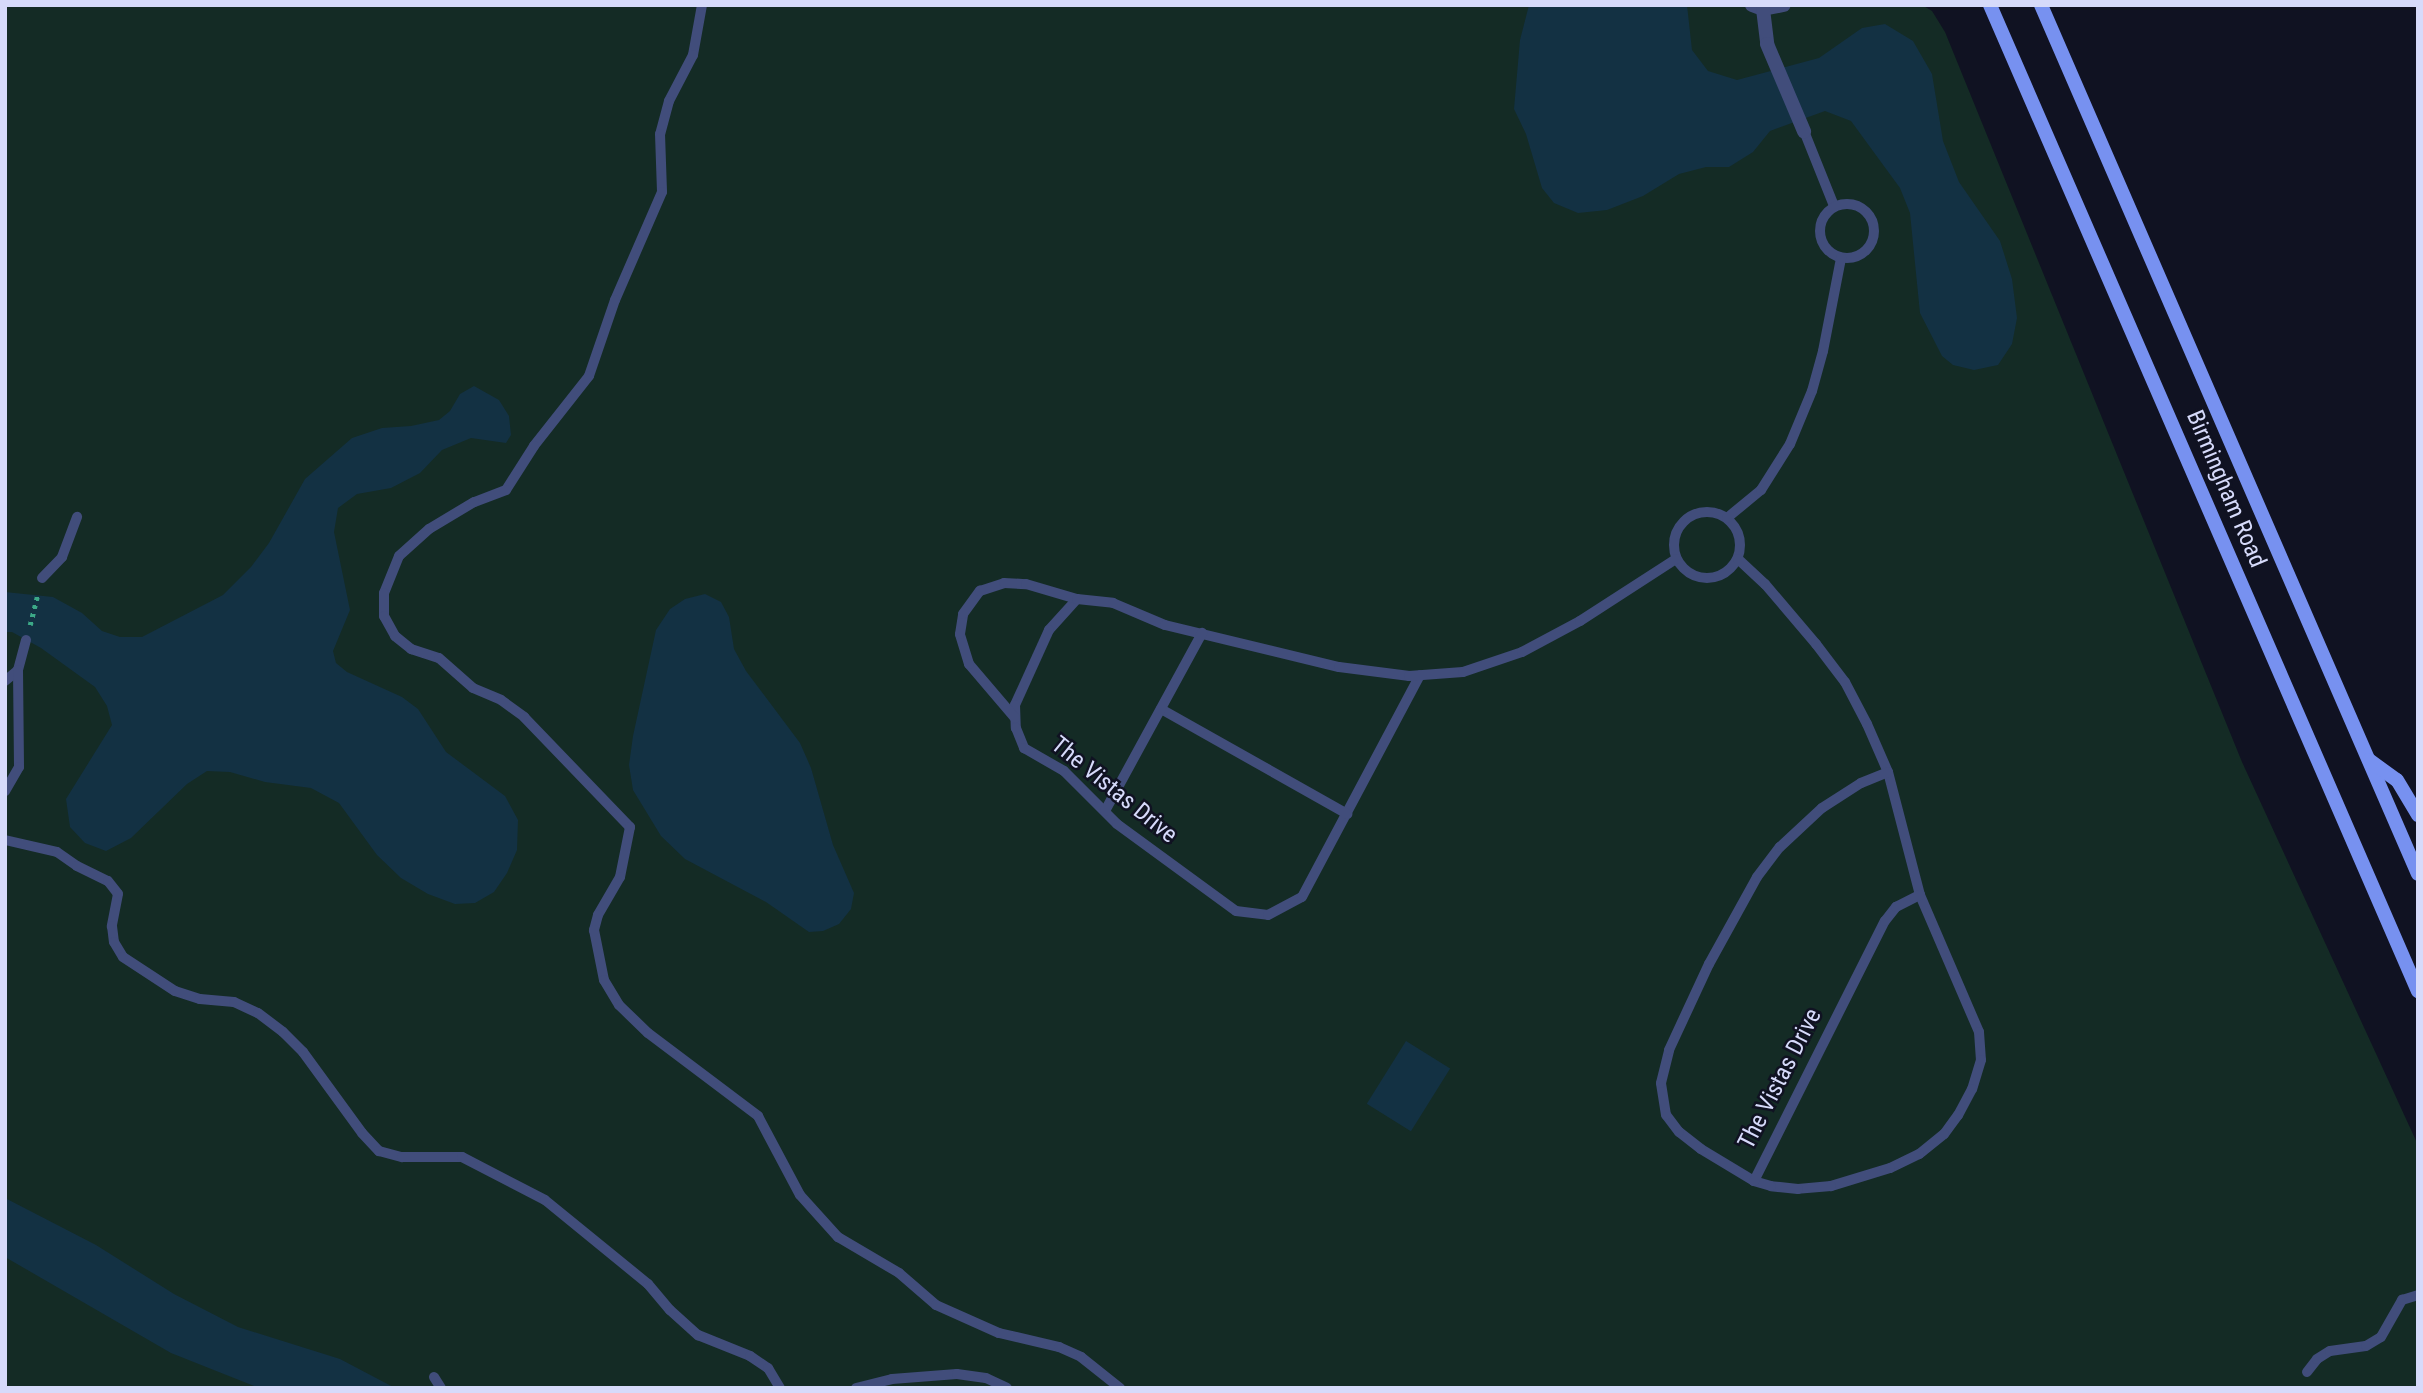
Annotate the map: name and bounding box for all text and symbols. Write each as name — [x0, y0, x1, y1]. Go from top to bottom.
street label: Birmingham Road — [2180, 406, 2272, 572]
street label: The Vistas Drive — [1045, 730, 1183, 850]
street label: The Vistas Drive — [1732, 1004, 1828, 1154]

